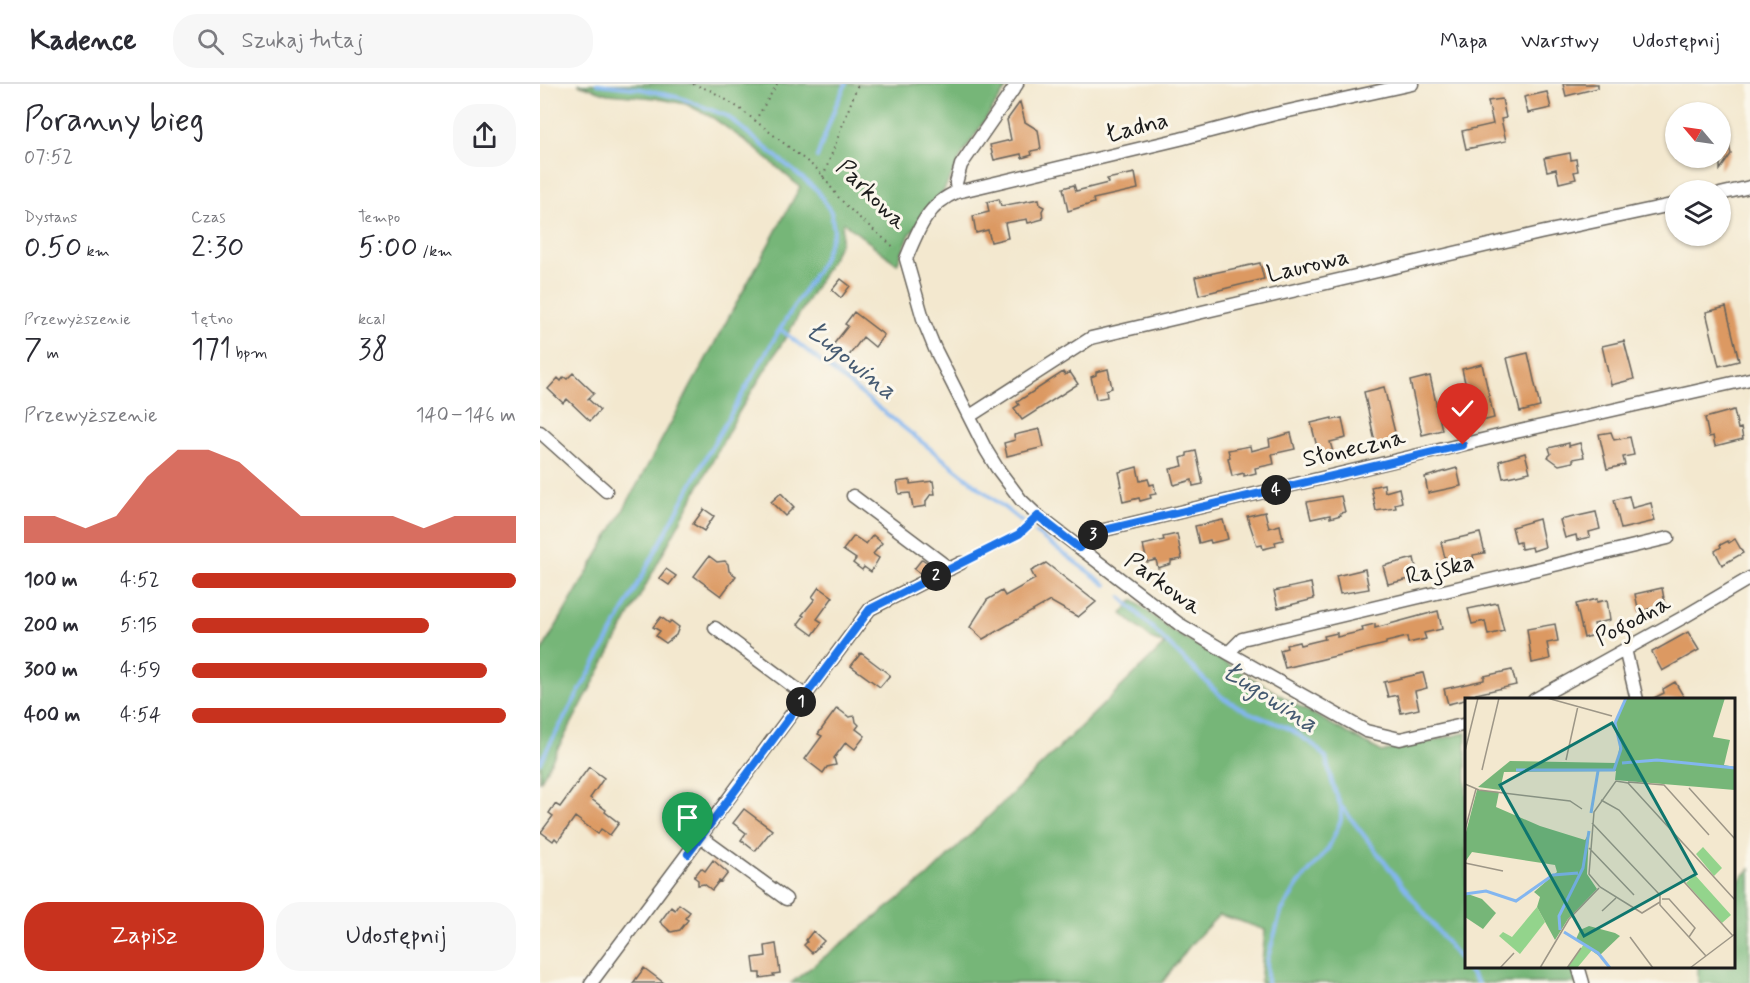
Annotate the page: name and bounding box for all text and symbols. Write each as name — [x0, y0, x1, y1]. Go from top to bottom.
search box — [173, 14, 593, 68]
text: Kadence — [30, 23, 137, 60]
icon: search — [194, 25, 227, 58]
text: Szukaj tutaj — [242, 27, 363, 55]
text: Mapa — [1440, 27, 1488, 55]
text: Warstwy — [1521, 27, 1599, 55]
text: Udostępnij — [1632, 27, 1720, 55]
text: Poranny bieg — [24, 99, 204, 143]
north arrow — [1665, 102, 1731, 168]
map controls — [1665, 102, 1731, 246]
button: share — [453, 104, 516, 167]
street label: Ładna — [1102, 105, 1172, 151]
text: 07:52 — [24, 144, 73, 171]
street label: Parkowa — [829, 153, 913, 237]
button: layers — [1665, 180, 1731, 246]
text: Dystans — [24, 207, 77, 228]
text: Czas — [191, 207, 226, 228]
text: Tempo — [358, 207, 400, 228]
text: 0.50 — [24, 228, 82, 267]
text: 2:30 — [191, 228, 244, 267]
text: 5:00 — [358, 228, 418, 267]
text: km — [82, 241, 110, 262]
text: /km — [418, 241, 453, 262]
street label: Laurowa — [1264, 241, 1352, 291]
text: Przewyższenie — [24, 309, 131, 330]
text: Tętno — [191, 309, 233, 330]
text: kcal — [358, 309, 385, 330]
water label: Ługowina — [799, 314, 903, 408]
text: 7 — [24, 330, 42, 369]
text: 171 — [191, 330, 231, 369]
text: 38 — [358, 330, 388, 369]
text: m — [42, 343, 59, 364]
text: bpm — [231, 343, 268, 364]
pin — [1437, 383, 1488, 445]
icon: check — [1446, 392, 1479, 425]
text: Przewyższenie — [24, 402, 157, 429]
text: 140–146 m — [416, 402, 516, 429]
street label: Słoneczna — [1300, 422, 1409, 476]
pin: 4 — [1261, 475, 1291, 505]
text: 4 — [1271, 479, 1281, 500]
pin: 3 — [1078, 520, 1108, 550]
text: 3 — [1089, 524, 1097, 545]
street label: Parkowa — [1118, 546, 1208, 623]
street label: Rajska — [1403, 547, 1477, 593]
pin: 2 — [921, 561, 951, 591]
text: 2 — [932, 565, 940, 586]
text: 100 m — [24, 567, 78, 594]
text: 4:52 — [120, 567, 160, 594]
street label: Pogodna — [1590, 588, 1678, 656]
text: 200 m — [24, 612, 79, 639]
text: 5:15 — [120, 612, 157, 639]
water label: Ługowina — [1216, 655, 1324, 741]
text: 300 m — [24, 657, 78, 684]
text: 4:59 — [120, 657, 161, 684]
pin: 1 — [786, 687, 816, 717]
text: 1 — [797, 691, 805, 712]
inset map — [1465, 698, 1735, 968]
text: 400 m — [24, 702, 80, 729]
text: 4:54 — [120, 702, 161, 729]
pin — [662, 792, 713, 854]
icon: arrive — [671, 801, 704, 834]
button: Zapisz — [24, 902, 264, 971]
button: Udostępnij — [276, 902, 516, 971]

